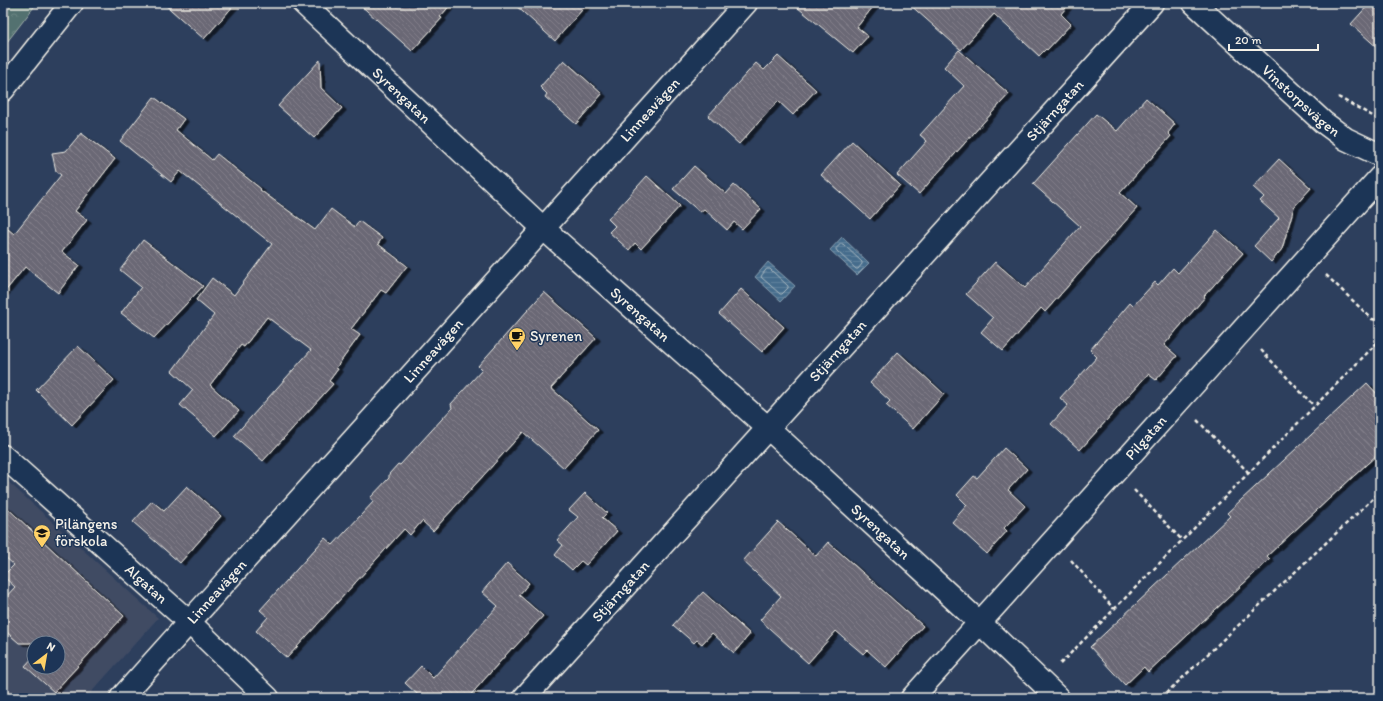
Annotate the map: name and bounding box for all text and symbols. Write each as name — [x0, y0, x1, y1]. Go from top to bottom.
scale bar — [1229, 26, 1318, 52]
text: 20 m — [1235, 33, 1262, 47]
street label: Vinstorpsvägen — [1258, 61, 1344, 141]
street label: Syrengatan — [368, 64, 435, 127]
street label: Linneavägen — [616, 74, 684, 146]
street label: Stjärngatan — [1022, 75, 1088, 145]
street label: Syrengatan — [607, 283, 674, 346]
street label: Linneavägen — [400, 315, 467, 387]
street label: Stjärngatan — [805, 316, 871, 385]
cafe icon: Syrenen — [507, 326, 527, 351]
place label: Syrenen — [530, 327, 583, 345]
street label: Pilgatan — [1121, 411, 1171, 464]
street label: Syrengatan — [847, 500, 914, 563]
place label: Pilängens förskola — [55, 515, 118, 550]
school or university icon: Pilängens förskola — [32, 523, 52, 548]
street label: Linneavägen — [183, 556, 250, 628]
street label: Stjärngatan — [588, 556, 653, 626]
street label: Algatan — [121, 560, 172, 608]
north arrow — [26, 635, 66, 675]
text: N — [44, 639, 57, 654]

